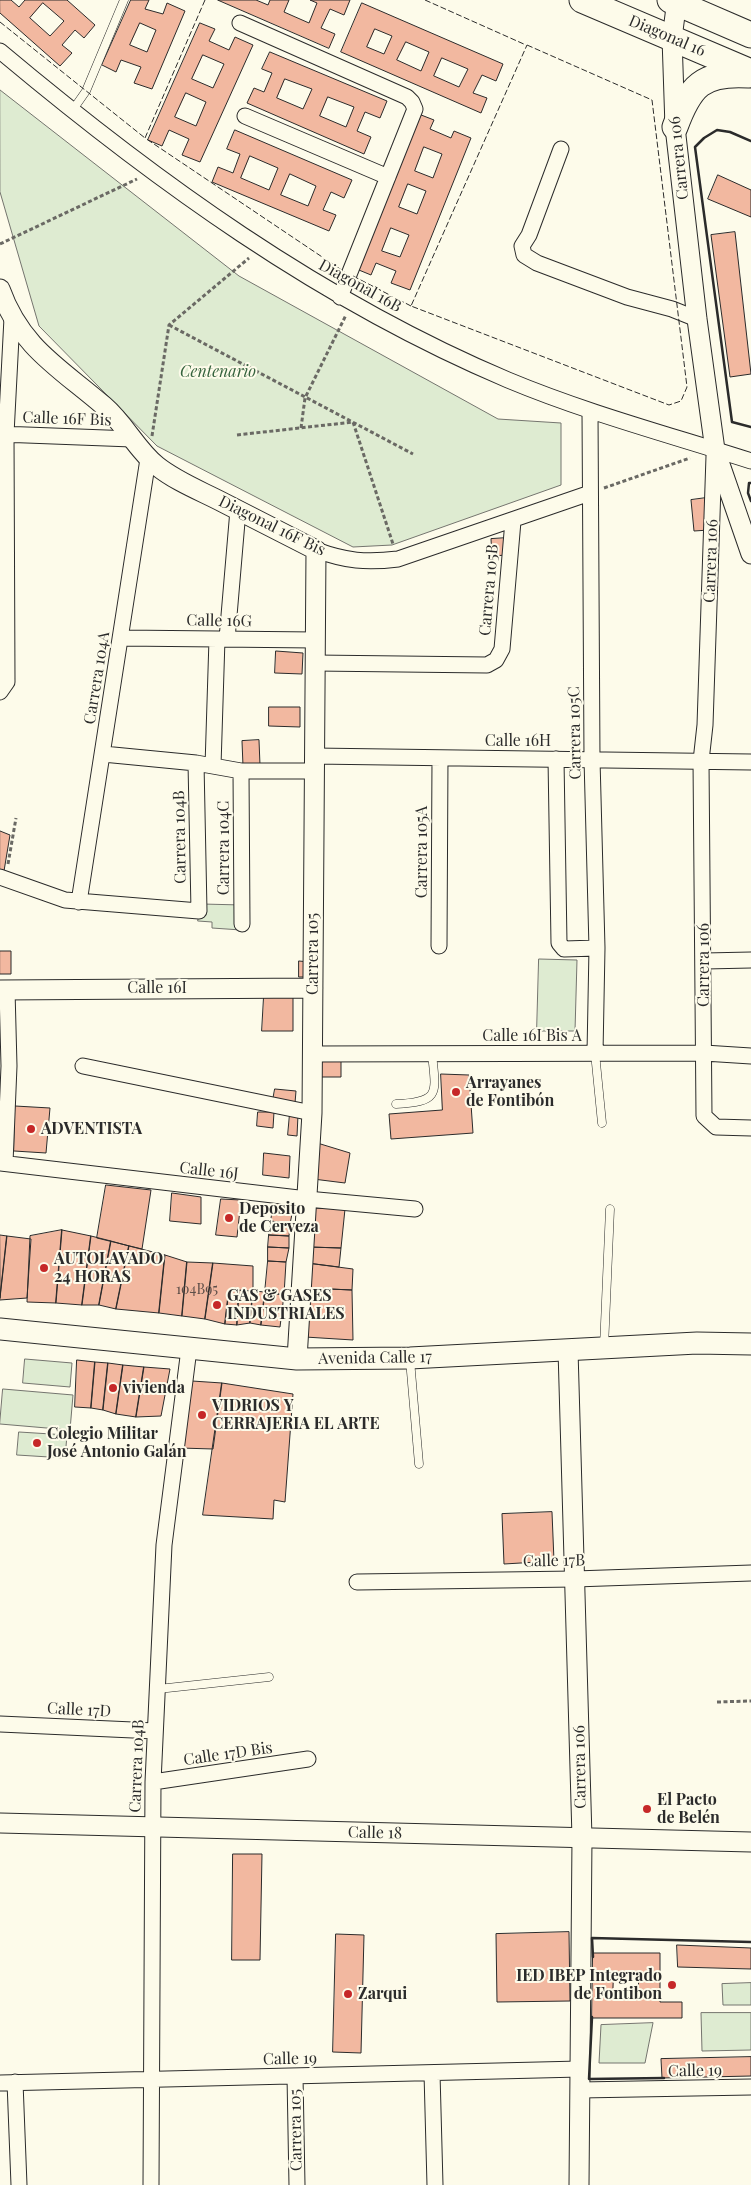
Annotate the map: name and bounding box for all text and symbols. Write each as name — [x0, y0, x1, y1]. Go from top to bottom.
street label: Diagonal 16 — [626, 11, 708, 61]
street label: Carrera 106 — [665, 115, 693, 201]
street label: Diagonal 16B — [315, 255, 405, 317]
park label: Centenario — [180, 362, 256, 382]
street label: Calle 16F Bis — [22, 408, 112, 430]
street label: Diagonal 16F Bis — [215, 492, 329, 560]
street label: Carrera 106 — [700, 519, 722, 603]
street label: Carrera 105B — [475, 543, 503, 637]
street label: Calle 16G — [186, 611, 252, 631]
street label: Carrera 104A — [80, 630, 114, 726]
street label: Carrera 105C — [565, 686, 585, 780]
street label: Calle 16H — [485, 731, 551, 751]
street label: Carrera 104B — [170, 790, 190, 884]
street label: Carrera 104C — [214, 801, 234, 895]
street label: Carrera 105A — [412, 806, 432, 898]
street label: Carrera 105 — [303, 913, 323, 995]
street label: Carrera 106 — [694, 923, 714, 1007]
street label: Calle 16I — [127, 978, 187, 998]
street label: Calle 16I Bis A — [482, 1026, 582, 1046]
place label: Arrayanes de Fontibón — [466, 1073, 554, 1111]
marker: Arrayanes de Fontibón — [450, 1086, 462, 1098]
place label: ADVENTISTA — [41, 1119, 142, 1139]
marker: ADVENTISTA — [25, 1123, 37, 1135]
street label: Calle 16J — [178, 1158, 240, 1184]
place label: Deposito de Cerveza — [239, 1199, 319, 1237]
marker: Deposito de Cerveza — [223, 1212, 235, 1224]
place label: AUTOLAVADO 24 HORAS — [54, 1249, 163, 1287]
marker: AUTOLAVADO 24 HORAS — [38, 1262, 50, 1274]
house number: 104B95 — [176, 1282, 218, 1298]
place label: GAS & GASES INDUSTRIALES — [227, 1286, 345, 1324]
marker: GAS & GASES INDUSTRIALES — [211, 1299, 223, 1311]
street label: Avenida Calle 17 — [318, 1347, 432, 1369]
place label: vivienda — [123, 1378, 185, 1398]
marker: vivienda — [107, 1382, 119, 1394]
place label: VIDRIOS Y CERRAJERIA EL ARTE — [212, 1396, 380, 1434]
marker: VIDRIOS Y CERRAJERIA EL ARTE — [196, 1409, 208, 1421]
place label: Colegio Militar José Antonio Galán — [47, 1424, 187, 1462]
marker: Colegio Militar José Antonio Galán — [31, 1437, 43, 1449]
street label: Calle 17B — [523, 1551, 585, 1571]
street label: Calle 17D — [47, 1699, 111, 1721]
street label: Carrera 104B — [126, 1719, 148, 1813]
street label: Carrera 106 — [570, 1725, 590, 1809]
street label: Calle 17D Bis — [182, 1738, 274, 1770]
place label: El Pacto de Belén — [657, 1790, 720, 1828]
marker: El Pacto de Belén — [641, 1803, 653, 1815]
street label: Calle 18 — [348, 1823, 402, 1843]
place label: IED IBEP Integrado de Fontibon — [516, 1966, 662, 2004]
marker: IED IBEP Integrado de Fontibon — [666, 1979, 678, 1991]
place label: Zarqui — [358, 1984, 407, 2004]
marker: Zarqui — [342, 1988, 354, 2000]
street label: Calle 19 — [263, 2049, 317, 2069]
street label: Calle 19 — [668, 2061, 722, 2081]
street label: Carrera 105 — [286, 2089, 306, 2171]

